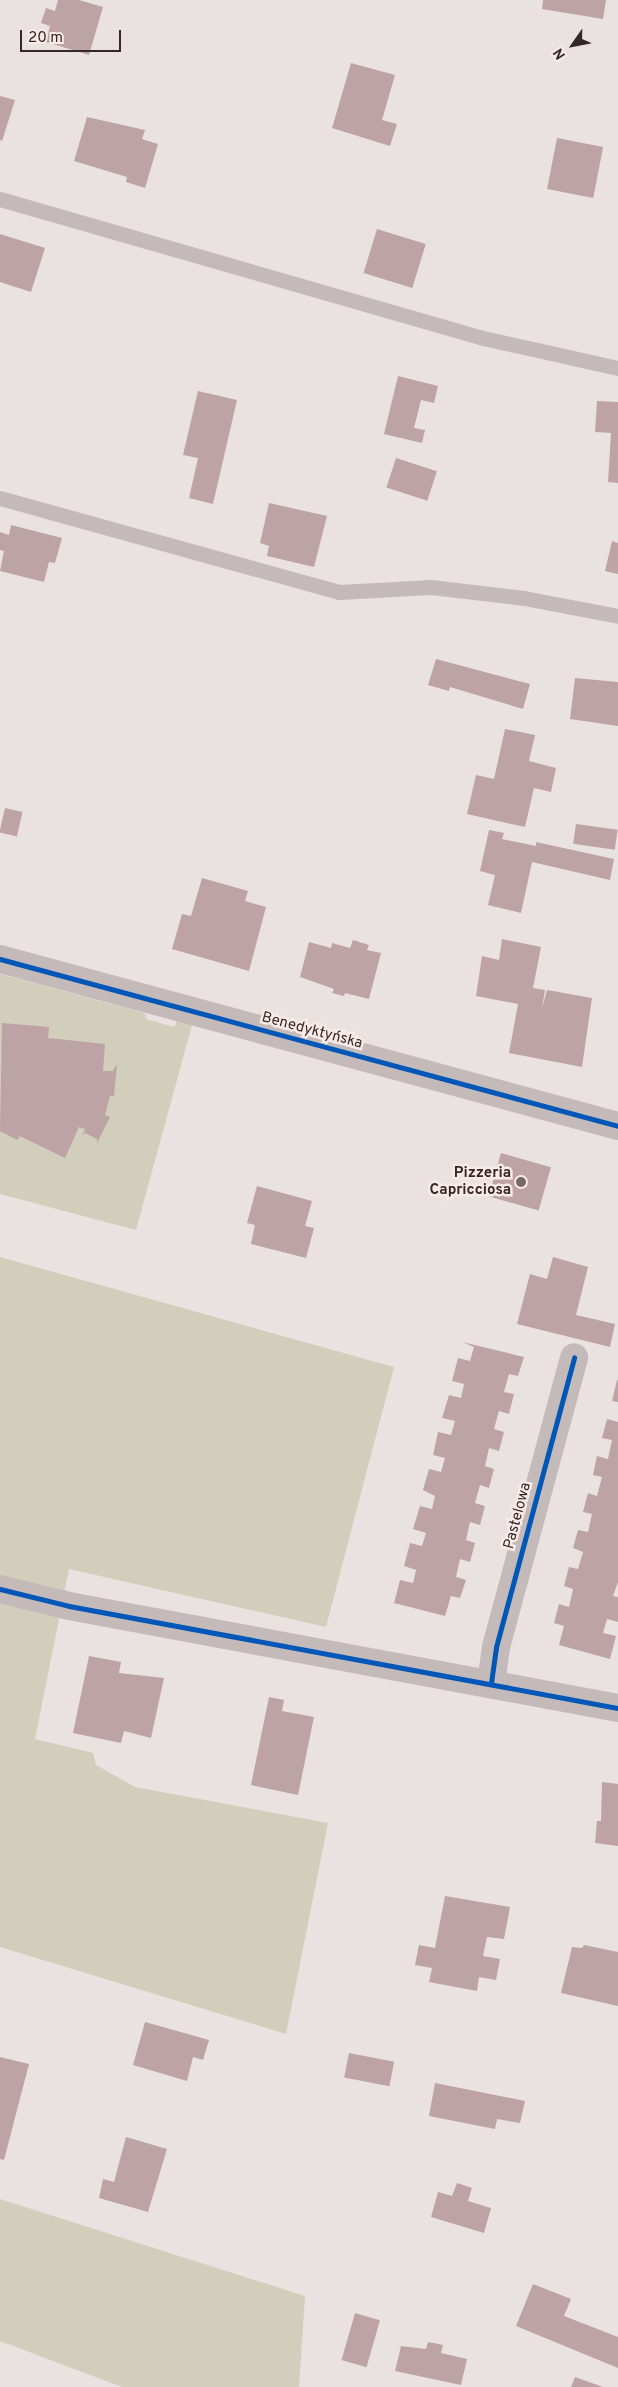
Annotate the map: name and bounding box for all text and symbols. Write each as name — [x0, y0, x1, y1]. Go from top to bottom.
scale bar — [22, 20, 124, 52]
north arrow — [548, 20, 598, 70]
text: 20 m — [28, 29, 63, 48]
text: N — [550, 45, 570, 62]
street label: Benedyktyńska — [260, 1009, 364, 1053]
place label: Pizzeria Capricciosa — [430, 1164, 511, 1199]
marker: Pizzeria Capricciosa — [515, 1176, 527, 1188]
street label: Pastelowa — [500, 1481, 536, 1551]

